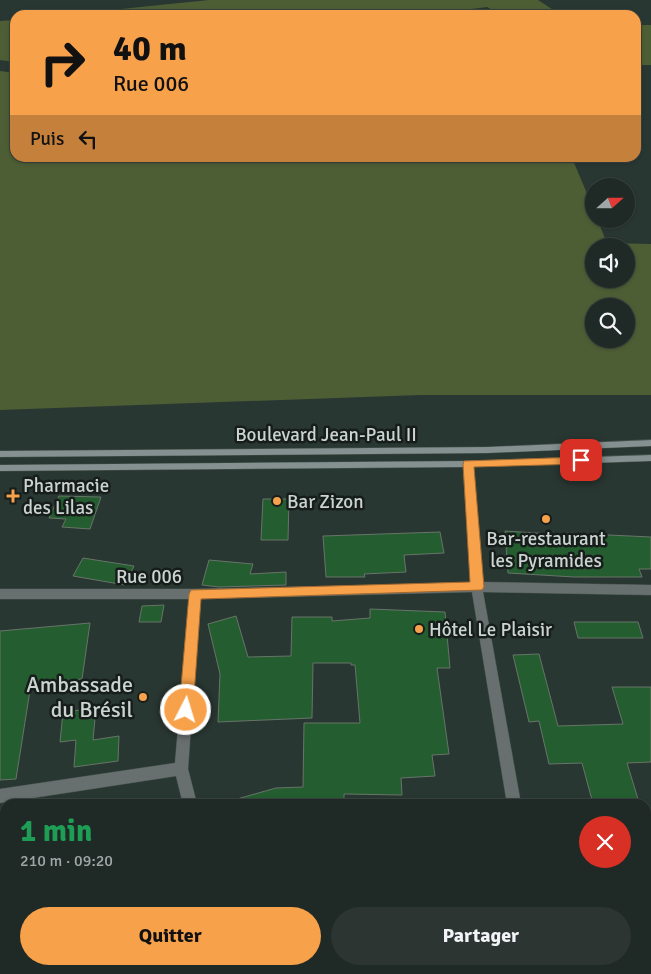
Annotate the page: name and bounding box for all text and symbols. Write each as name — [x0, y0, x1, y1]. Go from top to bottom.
text: 40 m — [113, 27, 187, 70]
icon: right — [30, 30, 95, 95]
text: Rue 006 — [113, 70, 189, 97]
icon: left — [74, 125, 102, 153]
text: Puis — [30, 127, 64, 151]
north arrow — [585, 178, 635, 228]
map controls — [585, 178, 635, 348]
button: sound — [585, 238, 635, 288]
button: search — [585, 298, 635, 348]
street label: Boulevard Jean-Paul II — [235, 423, 417, 447]
pin — [560, 439, 602, 481]
icon: arrive — [567, 446, 595, 474]
place label: Pharmacie des Lilas — [23, 474, 109, 520]
marker: Pharmacie des Lilas — [7, 490, 19, 502]
place label: Bar Zizon — [287, 490, 364, 514]
marker: Bar Zizon — [271, 495, 283, 507]
marker: Bar-restaurant les Pyramides — [540, 513, 552, 525]
place label: Bar-restaurant les Pyramides — [486, 527, 606, 573]
street label: Rue 006 — [116, 565, 182, 589]
place label: Hôtel Le Plaisir — [429, 618, 552, 642]
marker: Hôtel Le Plaisir — [413, 623, 425, 635]
place label: Ambassade du Brésil — [26, 671, 133, 723]
position arrow — [159, 683, 211, 735]
marker: Ambassade du Brésil — [137, 691, 149, 703]
text: 1 min — [20, 813, 92, 850]
button: close — [579, 816, 631, 868]
text: 210 m · 09:20 — [20, 851, 113, 871]
button: Quitter — [20, 907, 321, 965]
button: Partager — [331, 907, 631, 965]

